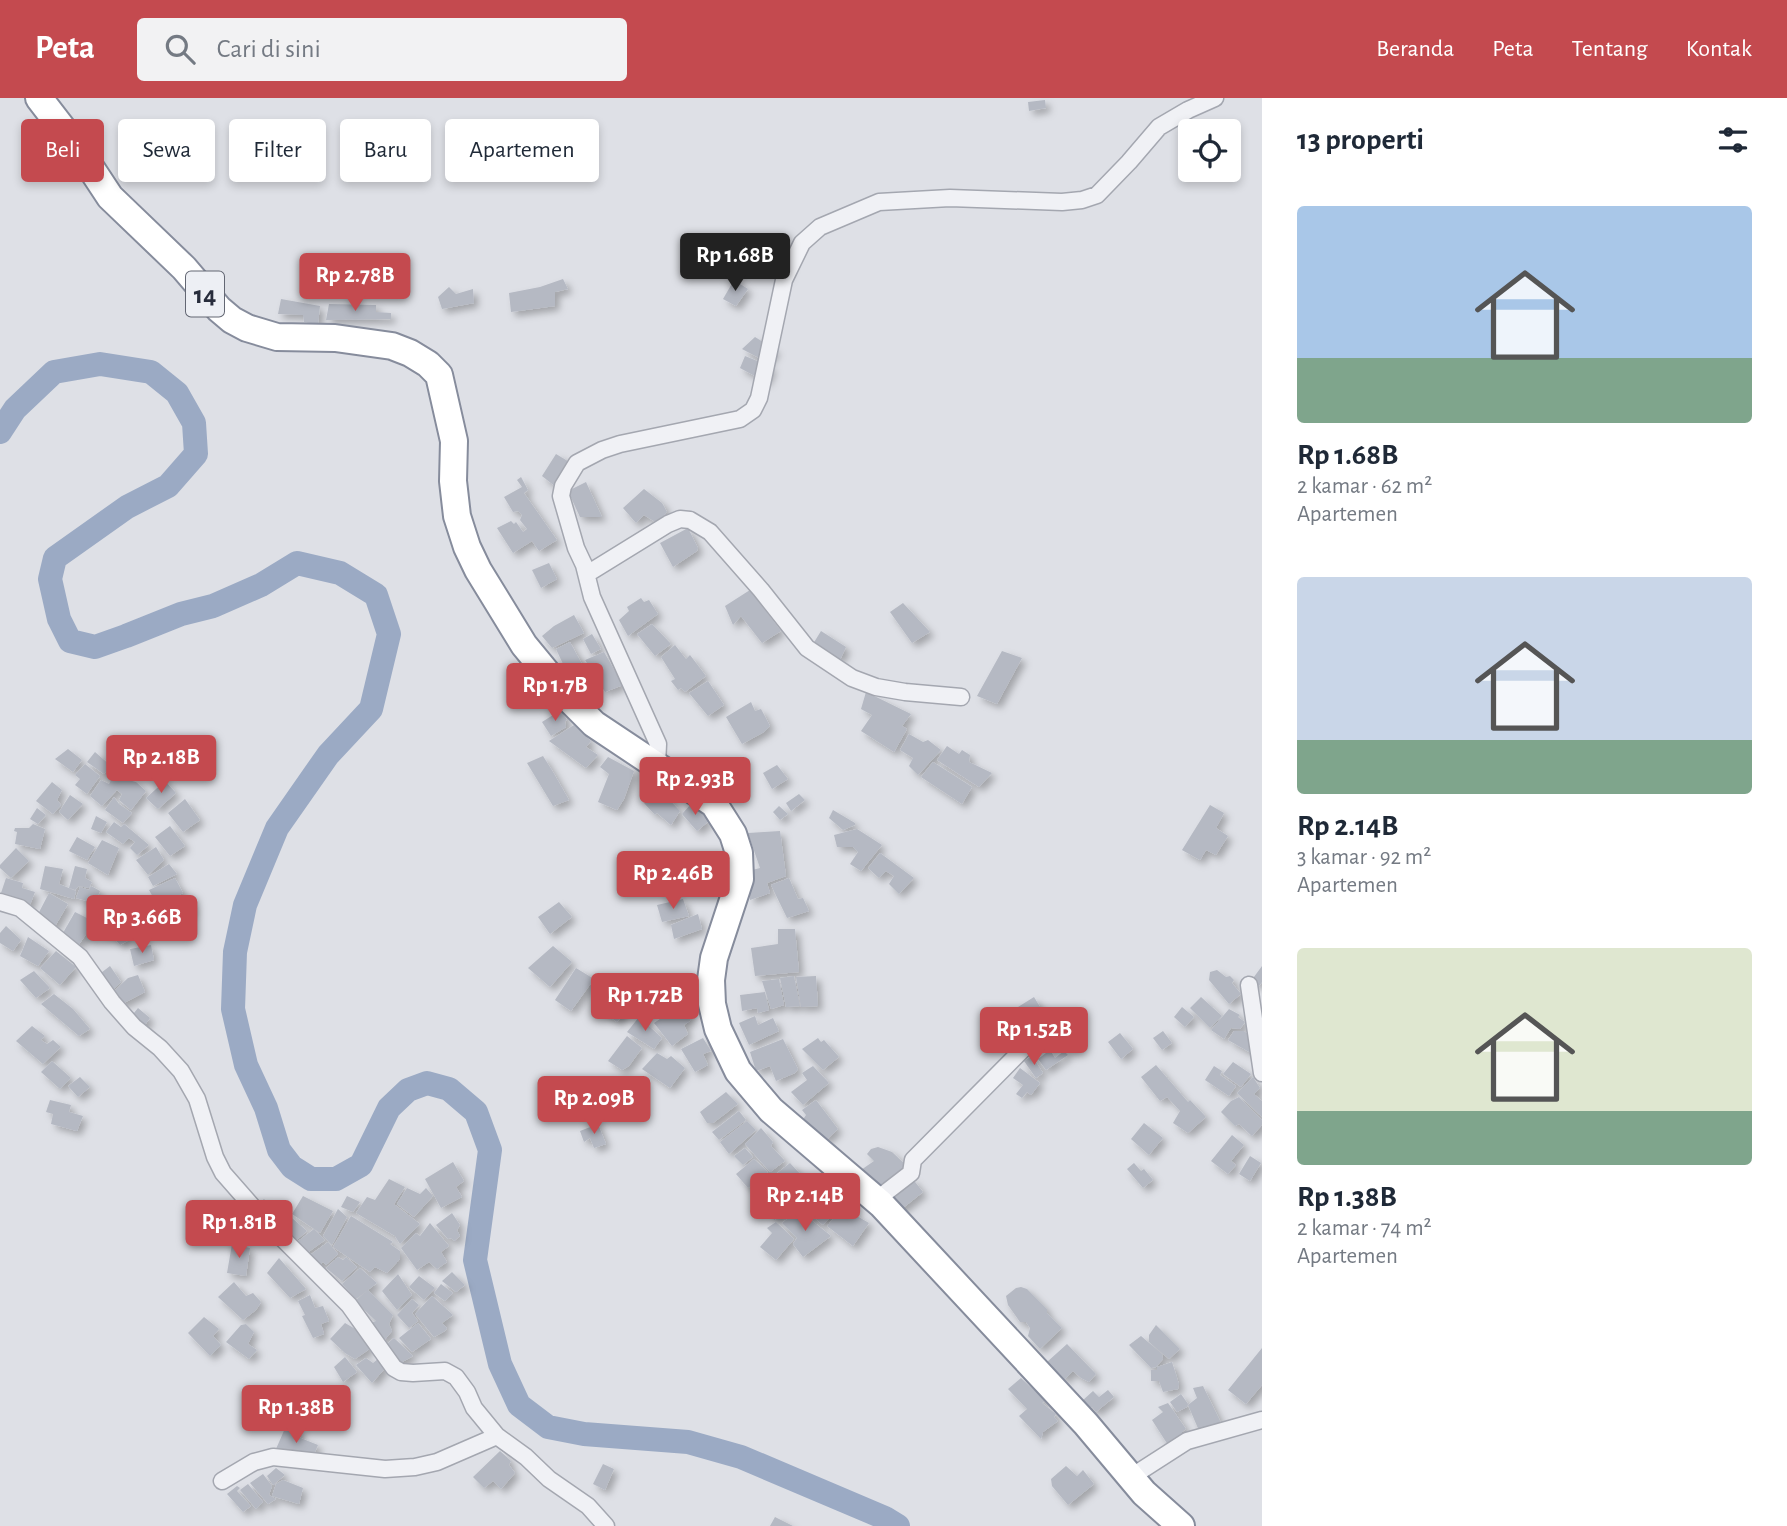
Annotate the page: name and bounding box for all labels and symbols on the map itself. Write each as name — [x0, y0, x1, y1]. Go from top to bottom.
pin: Rp 1.68B — [663, 234, 807, 293]
pin: Rp 2.78B — [283, 254, 427, 313]
road number: 14 — [186, 272, 224, 316]
pin: Rp 1.7B — [490, 664, 620, 723]
pin: Rp 2.18B — [89, 736, 233, 795]
pin: Rp 2.93B — [623, 758, 767, 817]
pin: Rp 2.46B — [601, 852, 745, 911]
pin: Rp 3.66B — [70, 896, 214, 955]
pin: Rp 1.72B — [573, 974, 717, 1033]
pin: Rp 1.52B — [962, 1007, 1106, 1067]
pin: Rp 2.09B — [522, 1076, 666, 1136]
pin: Rp 2.14B — [733, 1174, 877, 1233]
pin: Rp 1.81B — [167, 1200, 311, 1260]
pin: Rp 1.38B — [224, 1386, 368, 1445]

